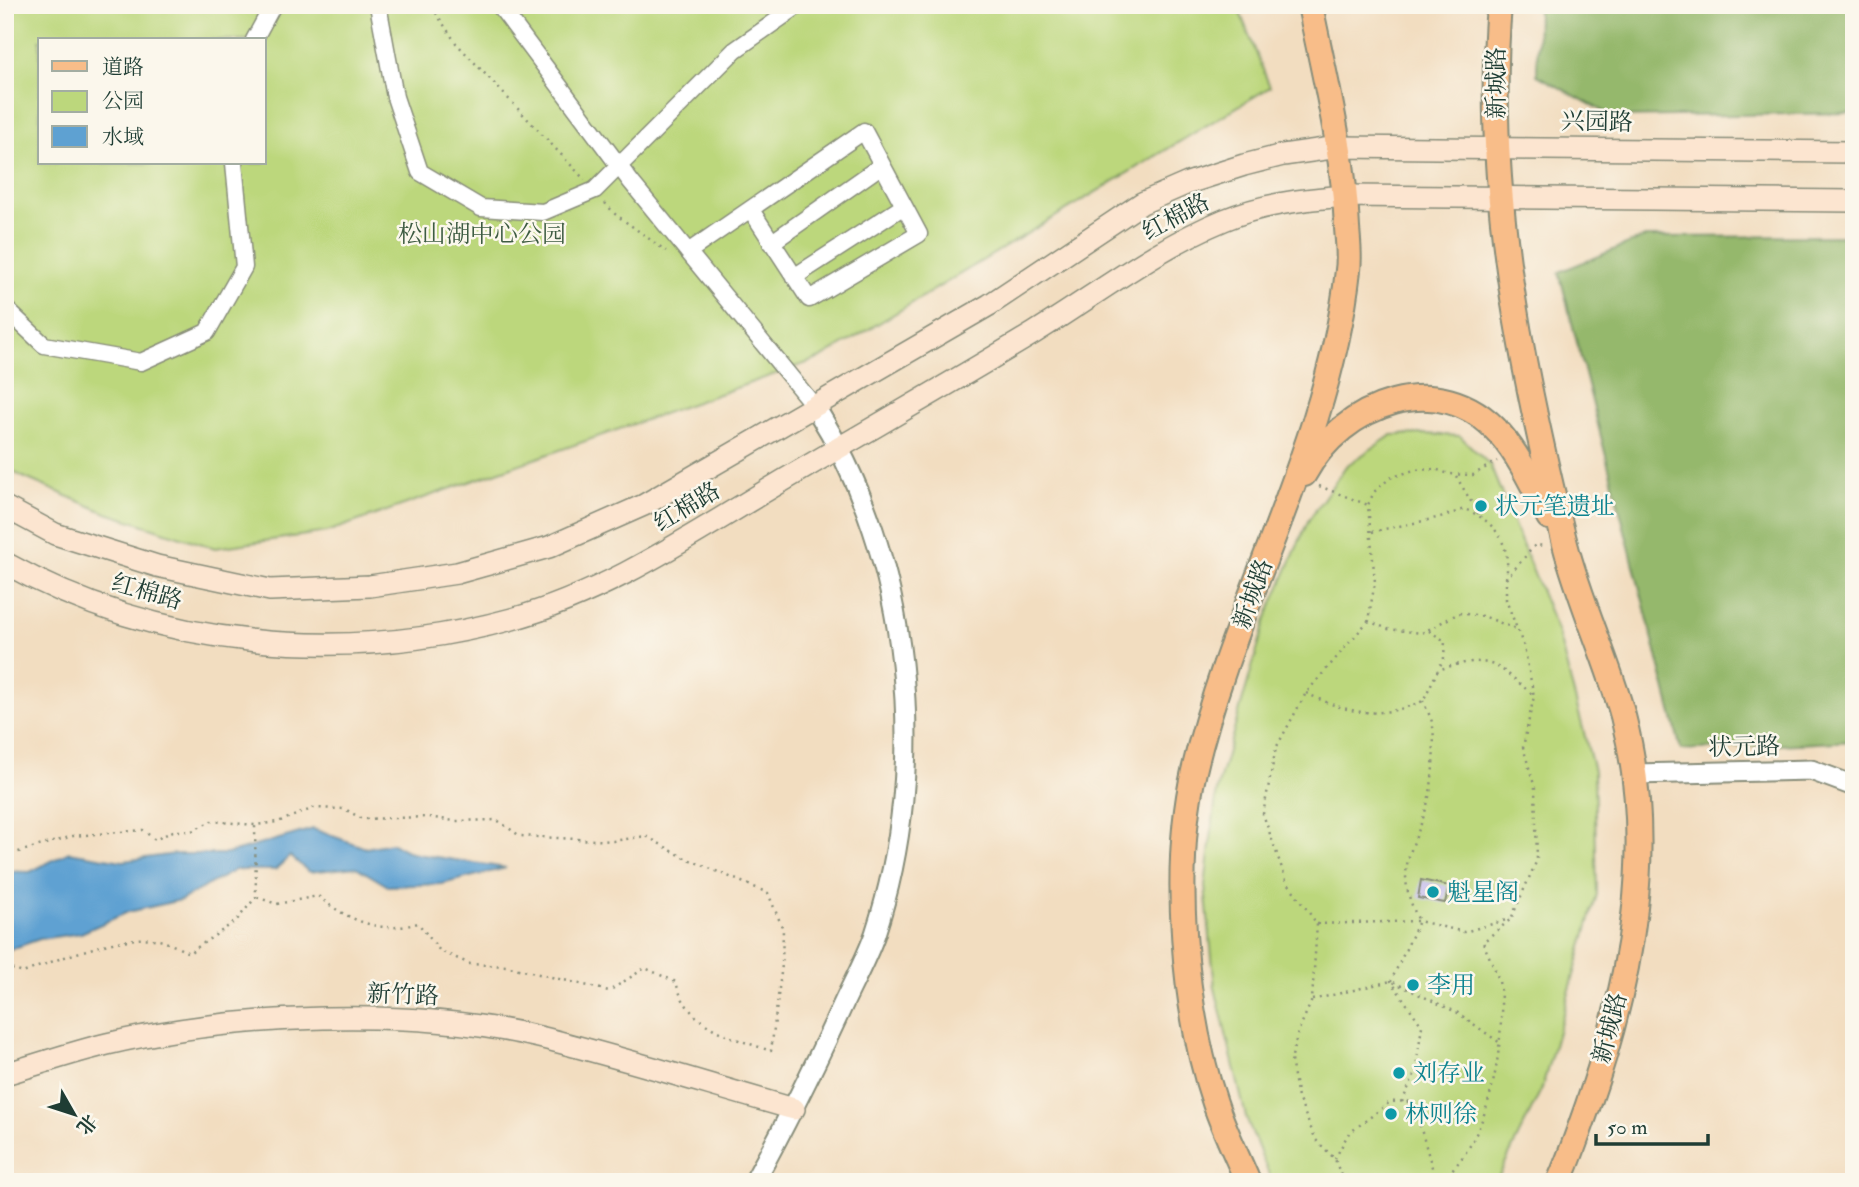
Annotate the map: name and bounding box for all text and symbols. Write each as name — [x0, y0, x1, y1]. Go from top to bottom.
legend — [38, 38, 266, 164]
street label: 新城路 — [1481, 47, 1512, 119]
text: 道路 — [102, 54, 144, 81]
text: 公园 — [102, 88, 144, 115]
street label: 兴园路 — [1561, 106, 1633, 138]
text: 水域 — [102, 124, 144, 151]
street label: 红棉路 — [1137, 186, 1215, 248]
park label: 松山湖中心公园 — [398, 219, 566, 250]
street label: 红棉路 — [648, 475, 726, 539]
place label: 状元笔遗址 — [1495, 491, 1615, 522]
marker: 状元笔遗址 — [1473, 498, 1489, 514]
street label: 新城路 — [1226, 555, 1280, 633]
street label: 红棉路 — [108, 567, 186, 617]
street label: 状元路 — [1708, 731, 1780, 763]
place label: 魁星阁 — [1447, 877, 1519, 908]
marker: 魁星阁 — [1425, 884, 1441, 900]
place label: 李用 — [1427, 970, 1475, 1001]
marker: 李用 — [1405, 977, 1421, 993]
street label: 新竹路 — [366, 978, 440, 1012]
street label: 新城路 — [1586, 989, 1634, 1067]
place label: 刘存业 — [1413, 1058, 1485, 1089]
marker: 刘存业 — [1391, 1065, 1407, 1081]
north arrow — [38, 1078, 108, 1148]
place label: 林则徐 — [1405, 1099, 1477, 1130]
scale bar — [1596, 1103, 1708, 1147]
marker: 林则徐 — [1383, 1106, 1399, 1122]
text: 北 — [71, 1109, 102, 1139]
text: 50 m — [1607, 1114, 1648, 1141]

